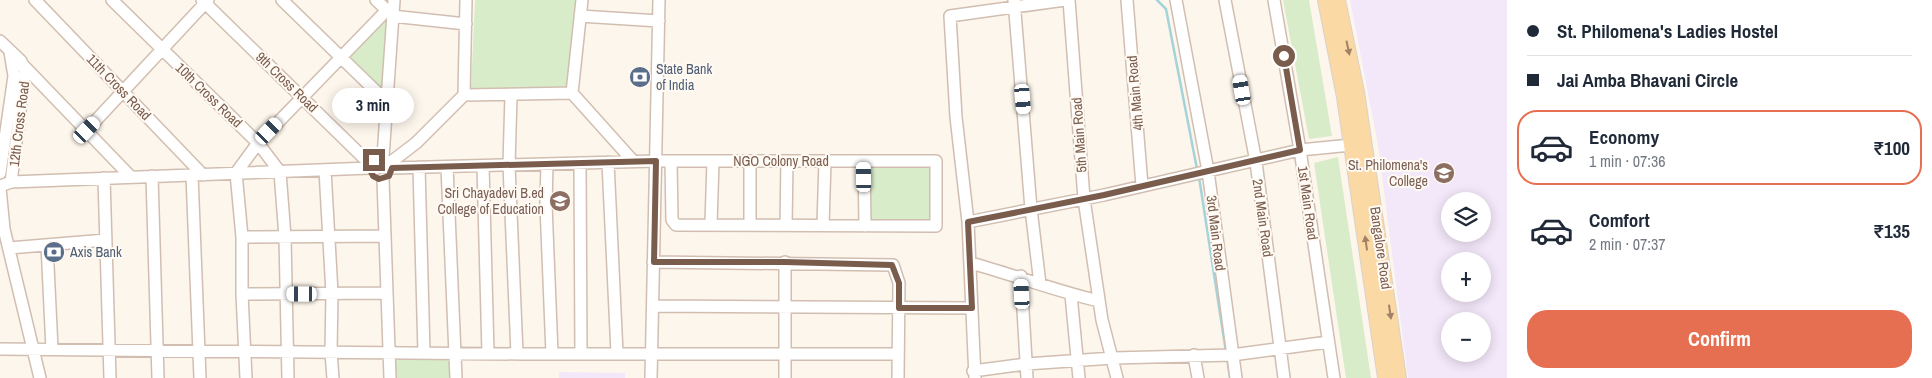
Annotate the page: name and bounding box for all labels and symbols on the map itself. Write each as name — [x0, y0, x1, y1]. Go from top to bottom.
one-way arrow — [1344, 40, 1352, 55]
route start — [1273, 45, 1295, 67]
street label: 9th Cross Road — [252, 48, 322, 116]
street label: 11th Cross Road — [83, 50, 155, 124]
street label: 4th Main Road — [1123, 55, 1147, 131]
street label: 10th Cross Road — [172, 59, 246, 131]
place label: State Bank of India — [656, 60, 712, 94]
bank icon: State Bank of India — [628, 65, 652, 89]
car — [1232, 74, 1251, 106]
street label: 12th Cross Road — [5, 80, 33, 168]
car — [1014, 83, 1031, 115]
callout: 3 min — [333, 88, 415, 122]
street label: 5th Main Road — [1067, 97, 1091, 173]
car — [71, 114, 102, 146]
car — [253, 115, 284, 147]
route end — [363, 149, 385, 171]
street label: NGO Colony Road — [733, 152, 829, 170]
place label: St. Philomena's College — [1348, 156, 1428, 190]
school or university icon: St. Philomena's College — [1432, 161, 1456, 185]
car — [856, 162, 871, 192]
street label: 1st Main Road — [1294, 165, 1322, 241]
street label: 2nd Main Road — [1249, 178, 1277, 258]
place label: Sri Chayadevi B.ed College of Education — [437, 184, 544, 218]
school or university icon: Sri Chayadevi B.ed College of Education — [548, 189, 572, 213]
street label: 3rd Main Road — [1202, 194, 1230, 272]
street label: Bangalore Road — [1366, 206, 1396, 290]
one-way arrow — [1362, 235, 1370, 251]
bank icon: Axis Bank — [42, 240, 66, 264]
place label: Axis Bank — [69, 243, 122, 261]
car — [1013, 279, 1030, 309]
car — [287, 287, 317, 302]
one-way arrow — [1387, 304, 1395, 320]

